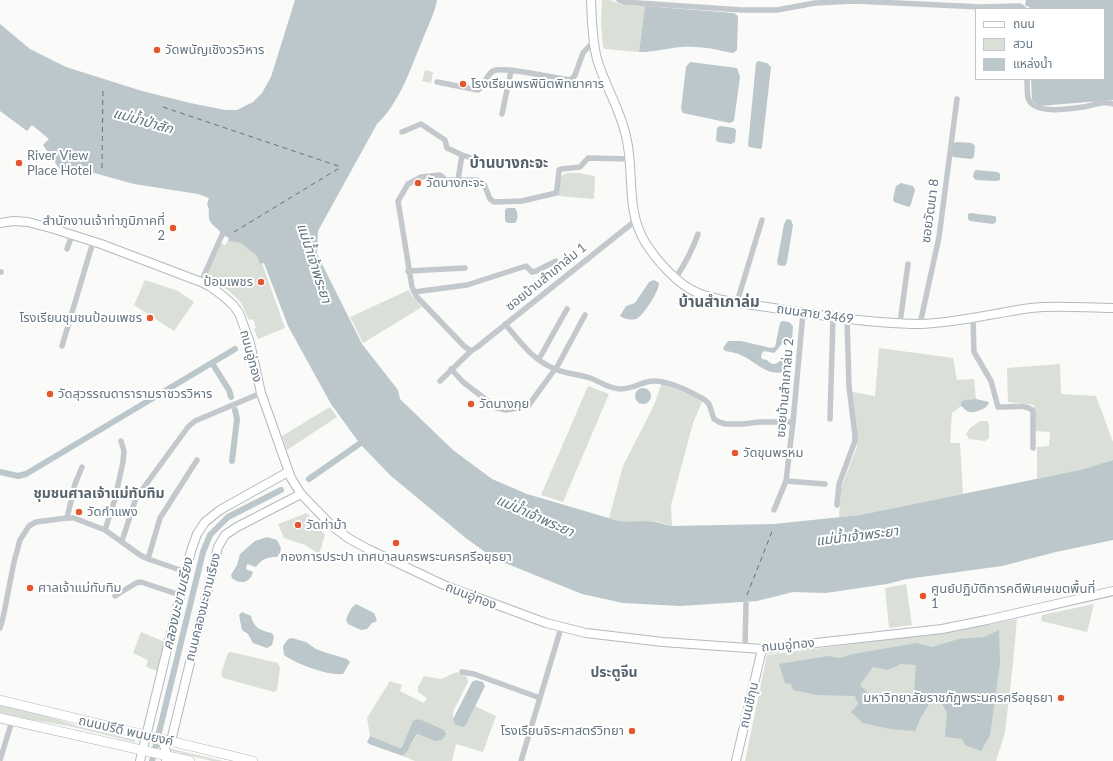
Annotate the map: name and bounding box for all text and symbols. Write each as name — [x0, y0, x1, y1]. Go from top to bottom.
legend — [975, 8, 1105, 80]
text: ถนน — [1013, 16, 1035, 31]
text: สวน — [1013, 36, 1033, 51]
place label: วัดพนัญเชิงวรวิหาร — [165, 42, 264, 58]
marker: วัดพนัญเชิงวรวิหาร — [152, 45, 162, 55]
text: แหล่งน้ำ — [1013, 56, 1052, 71]
place label: โรงเรียนพรพินิตพิทยาคาร — [471, 76, 604, 92]
marker: โรงเรียนพรพินิตพิทยาคาร — [458, 79, 468, 89]
water label: แม่น้ำป่าสัก — [111, 104, 175, 138]
place label: River View Place Hotel — [27, 148, 92, 179]
district label: บ้านบางกะจะ — [470, 154, 548, 172]
marker: River View Place Hotel — [14, 158, 24, 168]
place label: วัดบางกะจะ — [426, 175, 484, 191]
marker: วัดบางกะจะ — [413, 178, 423, 188]
street label: ซอยวัฒนา 8 — [918, 178, 942, 244]
place label: สํานักงานเจ้าท่าภูมิภาคที่ 2 — [43, 213, 165, 244]
water label: แม่น้ำเจ้าพระยา — [293, 221, 335, 305]
marker: สํานักงานเจ้าท่าภูมิภาคที่ 2 — [168, 223, 178, 233]
street label: ซอยบ้านสำเภาล่ม 1 — [502, 240, 590, 314]
place label: ป้อมเพชร — [204, 274, 253, 290]
marker: ป้อมเพชร — [256, 277, 266, 287]
district label: บ้านสำเภาล่ม — [678, 293, 760, 311]
street label: ถนนสาย 3469 — [775, 301, 855, 327]
place label: โรงเรียนชุมชนป้อมเพชร — [19, 310, 142, 326]
marker: โรงเรียนชุมชนป้อมเพชร — [145, 313, 155, 323]
street label: ถนนอู่ทอง — [237, 328, 265, 384]
street label: ซอยบ้านสำเภาล่ม 2 — [773, 338, 797, 438]
place label: วัดสุวรรณดารารามราชวรวิหาร — [58, 386, 212, 402]
marker: วัดสุวรรณดารารามราชวรวิหาร — [45, 389, 55, 399]
place label: วัดนางกุย — [479, 396, 529, 412]
marker: วัดนางกุย — [466, 399, 476, 409]
place label: วัดขุนพรหม — [743, 445, 803, 461]
marker: วัดขุนพรหม — [730, 448, 740, 458]
district label: ชุมชนศาลเจ้าแม่ทับทิม — [33, 485, 165, 501]
water label: แม่น้ำเจ้าพระยา — [494, 491, 576, 541]
place label: วัดกำแพง — [87, 504, 138, 520]
marker: วัดกำแพง — [74, 507, 84, 517]
place label: วัดท่าม้า — [306, 517, 347, 533]
marker: วัดท่าม้า — [293, 520, 303, 530]
water label: แม่น้ำเจ้าพระยา — [815, 523, 899, 549]
marker: กองการประปา เทศบาลนครพระนครศรีอยุธยา — [391, 538, 401, 548]
place label: กองการประปา เทศบาลนครพระนครศรีอยุธยา — [280, 549, 512, 565]
street label: ถนนคลองมะขามเรียง — [182, 551, 224, 663]
water label: คลองมะขามเรียง — [159, 556, 197, 652]
street label: ถนนอู่ทอง — [443, 579, 499, 613]
place label: ศาลเจ้าแม่ทับทิม — [38, 580, 122, 596]
place label: ศูนย์ปฏิบัติการคดีพิเศษเขตพื้นที่ 1 — [931, 581, 1095, 612]
marker: ศาลเจ้าแม่ทับทิม — [25, 583, 35, 593]
marker: ศูนย์ปฏิบัติการคดีพิเศษเขตพื้นที่ 1 — [918, 591, 928, 601]
street label: ถนนอู่ทอง — [761, 635, 815, 655]
district label: ประตูจีน — [590, 664, 638, 680]
street label: ถนนชีกุน — [736, 681, 762, 729]
place label: มหาวิทยาลัยราชภัฏพระนครศรีอยุธยา — [863, 690, 1053, 706]
marker: มหาวิทยาลัยราชภัฏพระนครศรีอยุธยา — [1056, 693, 1066, 703]
street label: ถนนปรีดี พนมยงค์ — [77, 712, 175, 750]
place label: โรงเรียนจิระศาสตร์วิทยา — [501, 723, 624, 739]
marker: โรงเรียนจิระศาสตร์วิทยา — [627, 726, 637, 736]

